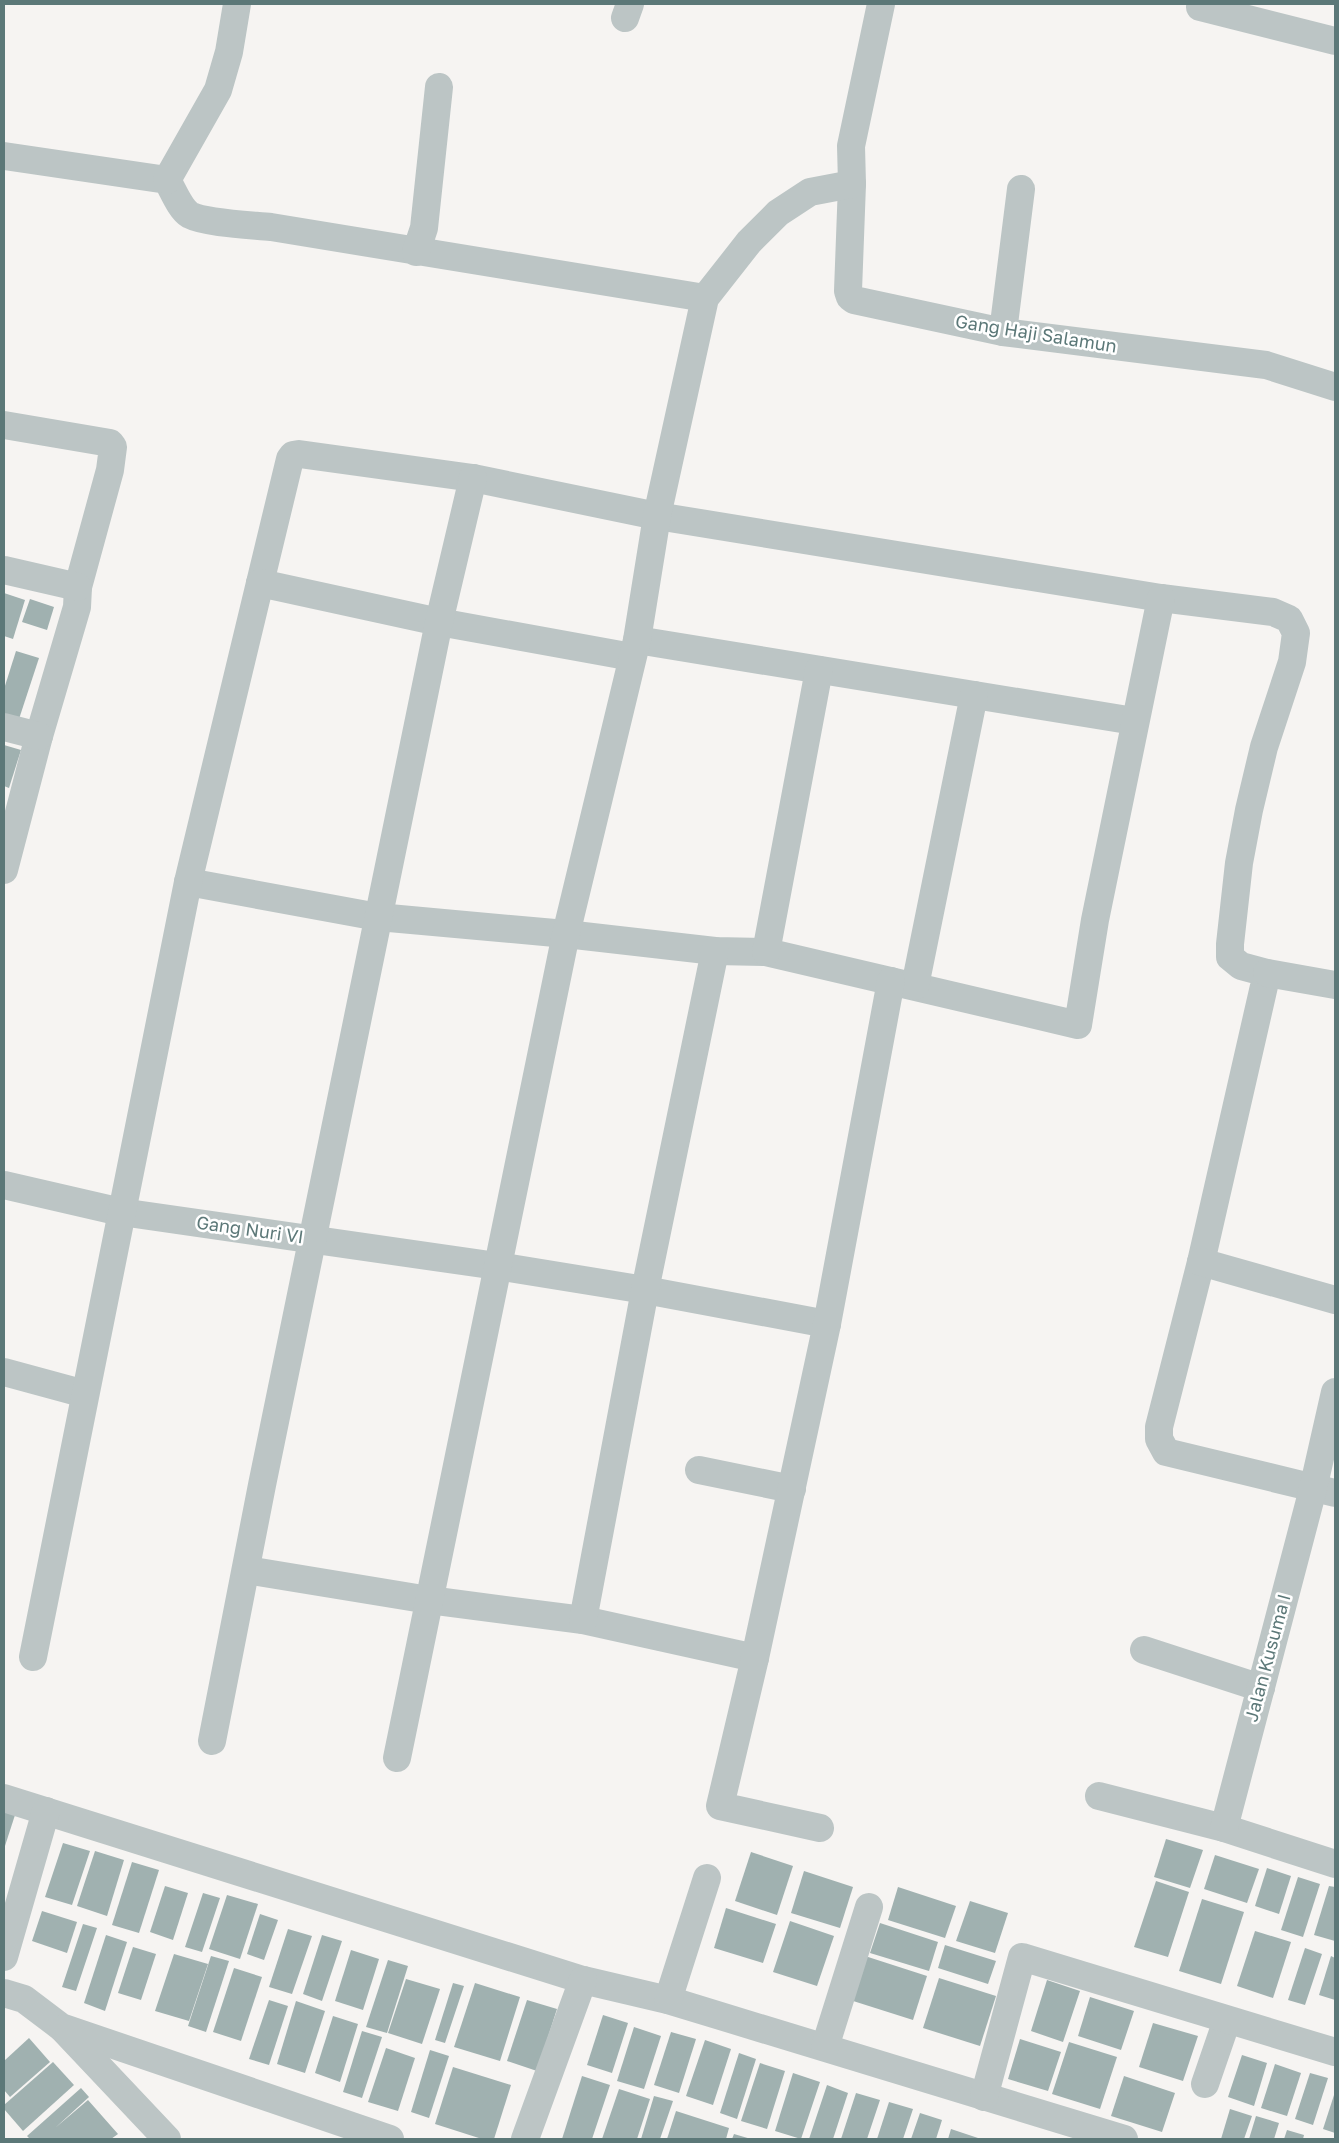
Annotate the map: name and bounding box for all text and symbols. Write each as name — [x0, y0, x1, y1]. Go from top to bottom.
street label: Gang Haji Salamun — [954, 309, 1118, 357]
street label: Gang Nuri VI — [195, 1211, 305, 1247]
street label: Jalan Kusuma I — [1239, 1591, 1295, 1724]

